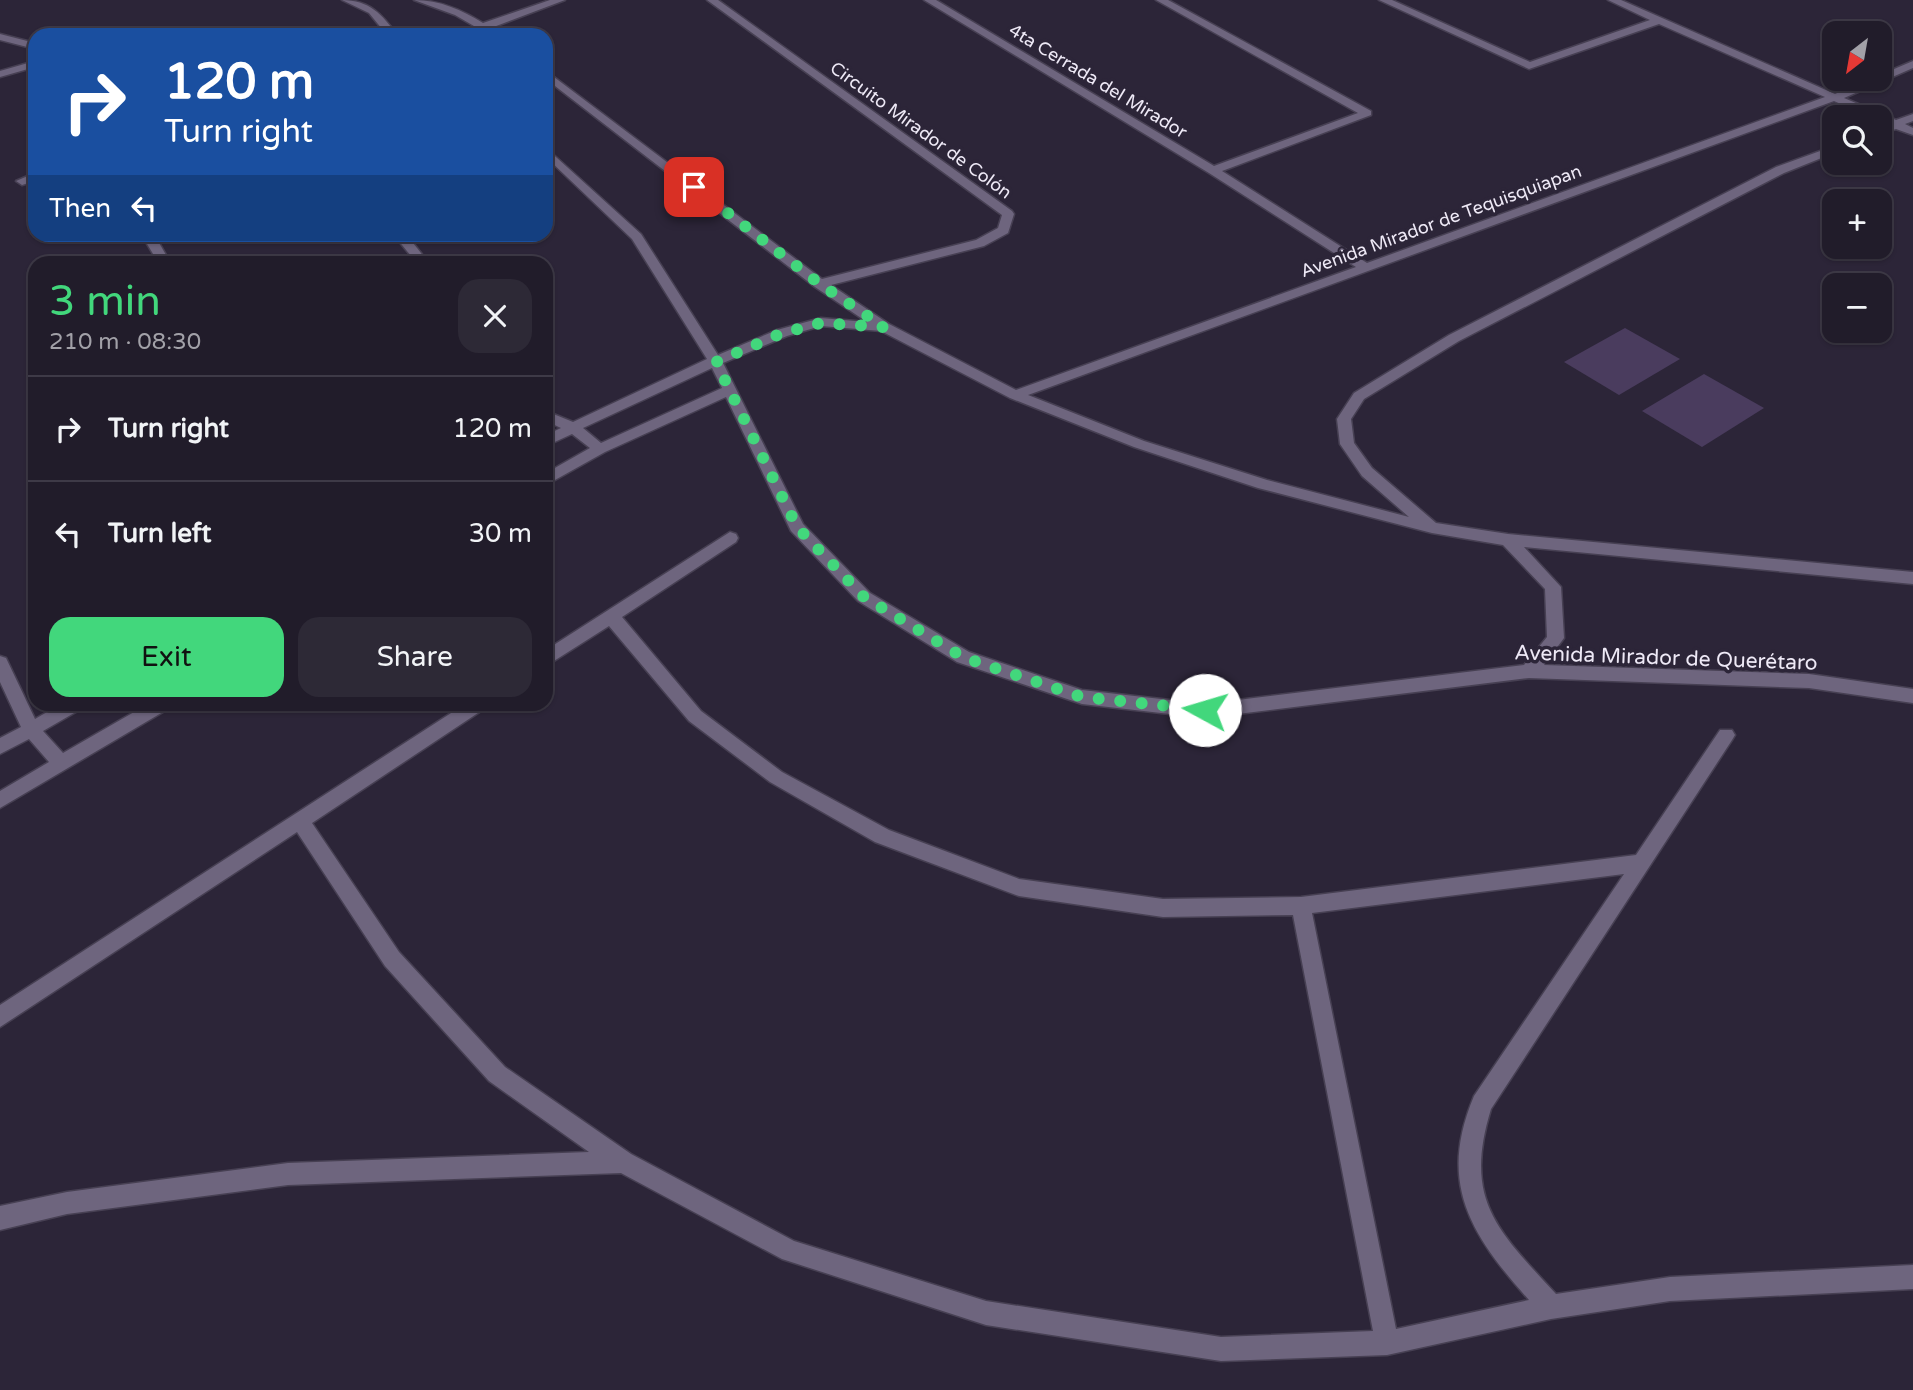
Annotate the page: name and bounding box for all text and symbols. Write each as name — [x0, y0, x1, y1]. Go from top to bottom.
street label: 4ta Cerrada del Mirador — [1005, 19, 1191, 143]
north arrow — [1822, 21, 1892, 91]
map controls — [1822, 21, 1892, 343]
text: 120 m — [164, 53, 314, 112]
icon: right — [49, 56, 140, 147]
street label: Circuito Mirador de Colón — [826, 57, 1016, 203]
button: search — [1822, 105, 1892, 175]
text: Turn right — [164, 113, 313, 151]
pin — [664, 157, 724, 217]
street label: Avenida Mirador de Tequisquiapan — [1297, 160, 1585, 282]
icon: arrive — [675, 168, 713, 206]
icon: left — [125, 189, 163, 227]
button: + — [1822, 189, 1892, 259]
text: Then — [49, 193, 111, 224]
button: − — [1822, 273, 1892, 343]
text: 3 min — [49, 276, 161, 327]
button: close — [458, 279, 532, 353]
text: 210 m · 08:30 — [49, 328, 201, 356]
icon: right — [49, 410, 87, 448]
text: Turn right — [108, 413, 229, 444]
text: 120 m — [452, 413, 532, 444]
icon: left — [49, 515, 87, 553]
text: Turn left — [108, 518, 211, 549]
text: 30 m — [469, 518, 532, 549]
button: Exit — [49, 617, 284, 697]
button: Share — [298, 617, 532, 697]
street label: Avenida Mirador de Querétaro — [1514, 640, 1818, 676]
position arrow — [1168, 673, 1242, 747]

